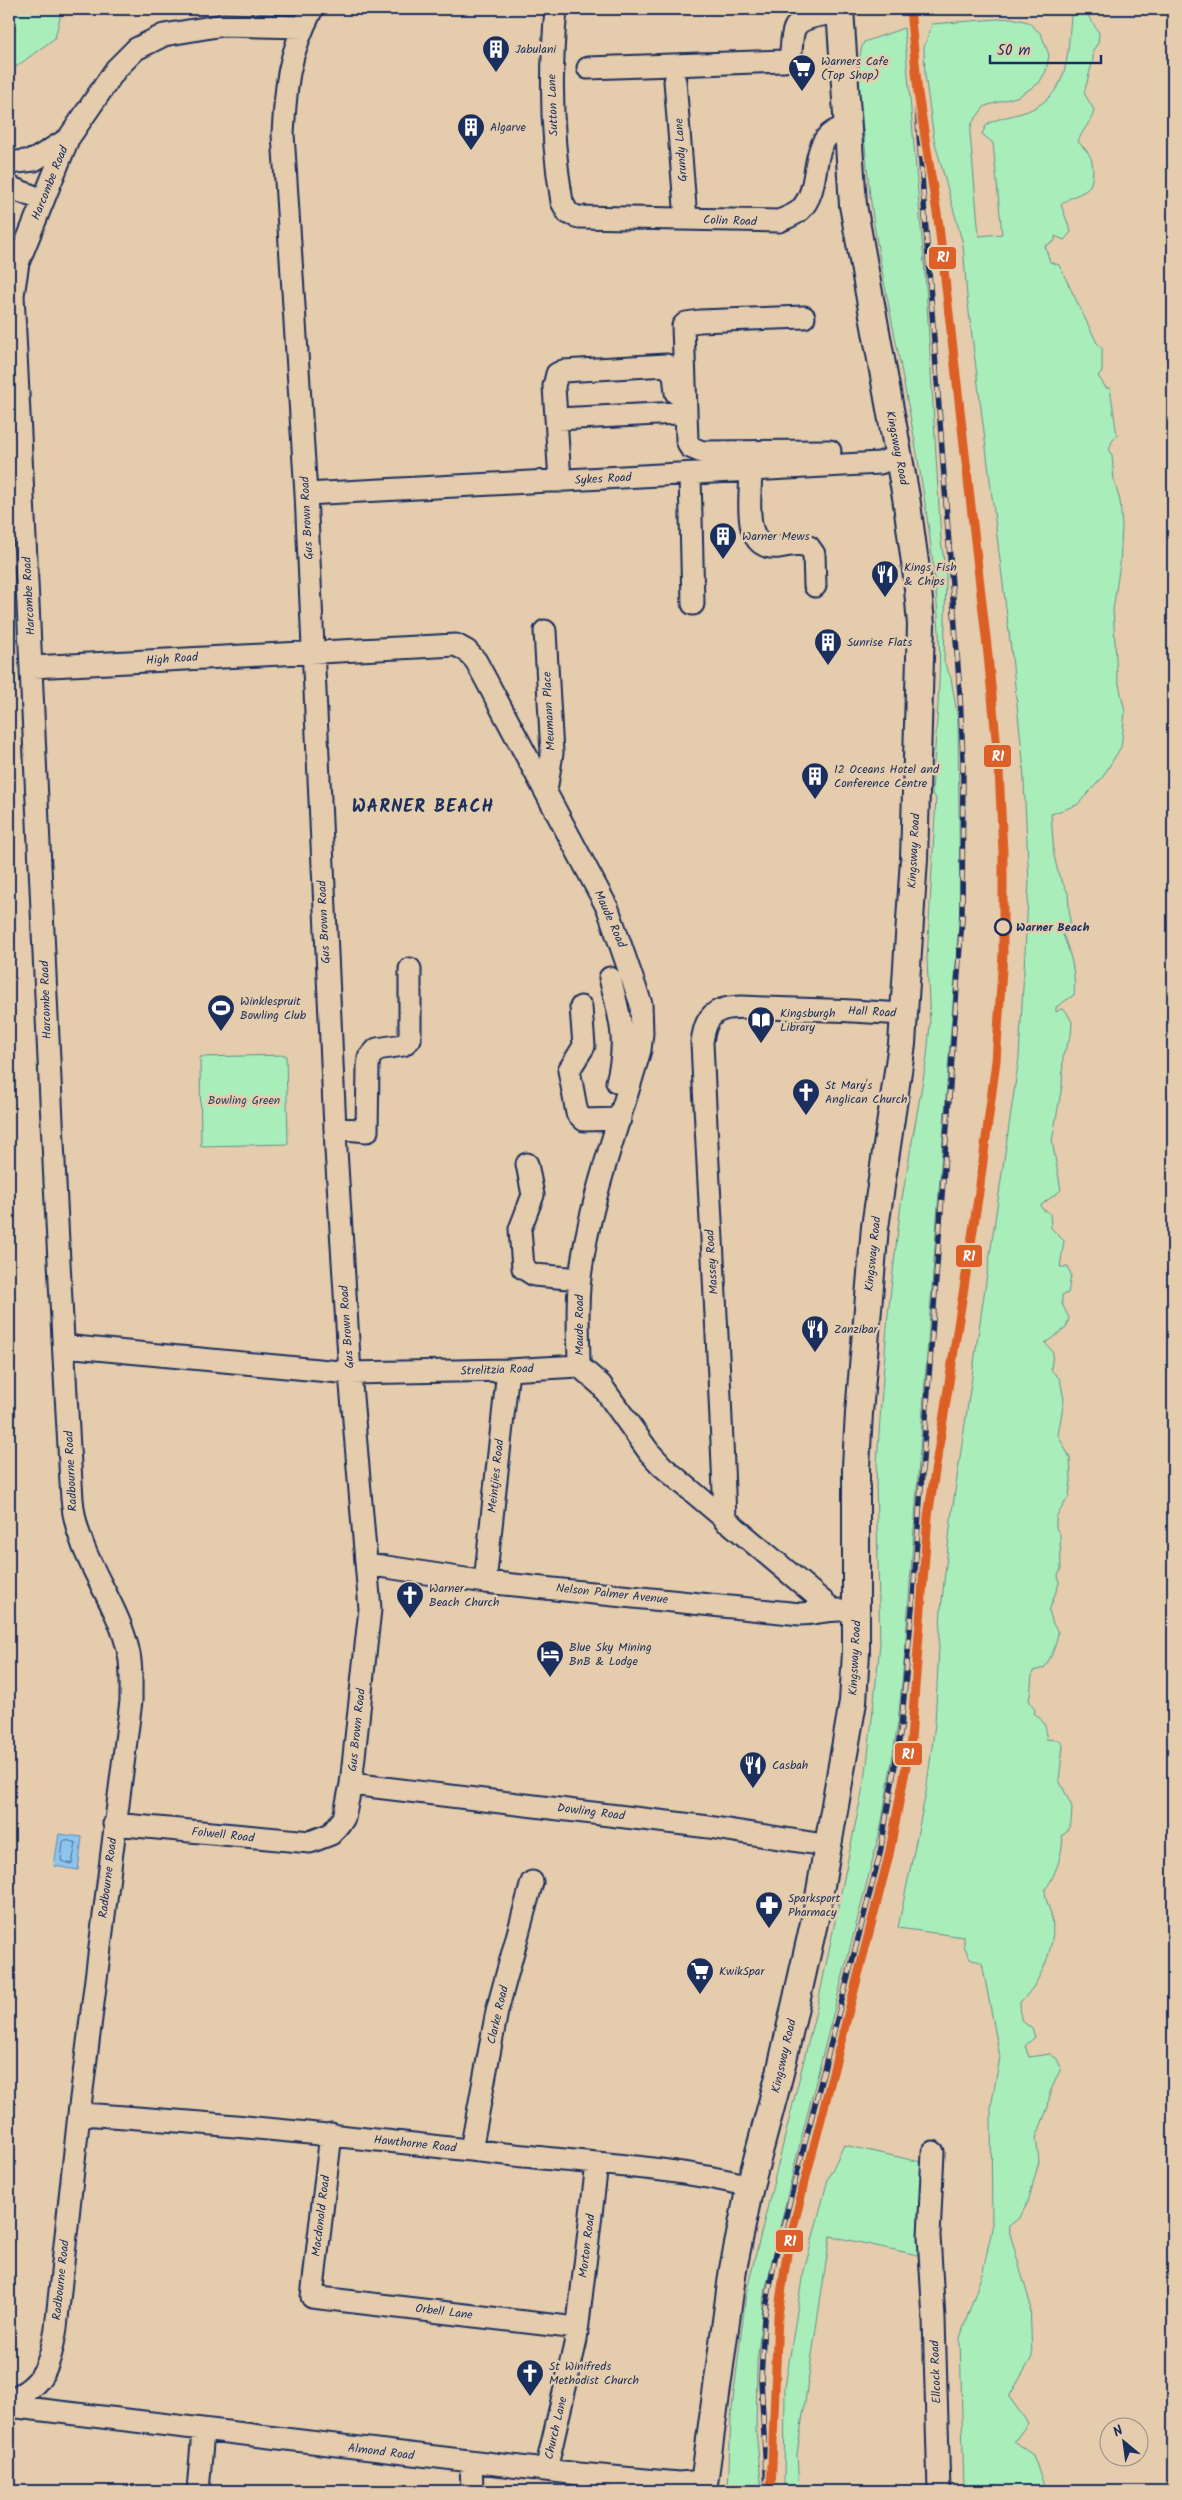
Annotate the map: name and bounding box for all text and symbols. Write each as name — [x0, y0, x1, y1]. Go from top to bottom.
scale bar — [990, 32, 1101, 64]
building icon: Jabulani — [481, 34, 511, 73]
text: 50 m — [997, 39, 1031, 63]
place label: Jabulani — [515, 40, 557, 59]
place label: Warners Cafe (Top Shop) — [821, 52, 889, 85]
supermarket icon: Warners Cafe (Top Shop) — [787, 53, 817, 92]
street label: Sutton Lane — [542, 73, 564, 136]
building icon: Algarve — [456, 112, 486, 151]
street label: Grundy Lane — [669, 117, 693, 183]
place label: Algarve — [490, 118, 527, 137]
street label: Harcombe Road — [26, 142, 74, 223]
street label: Colin Road — [703, 211, 758, 231]
line badge: R1 — [928, 246, 957, 270]
text: R1 — [937, 247, 950, 269]
street label: Kingsway Road — [880, 409, 914, 488]
street label: Sykes Road — [574, 468, 633, 490]
street label: Gus Brown Road — [295, 475, 319, 560]
building icon: Warner Mews — [708, 521, 738, 560]
place label: Warner Mews — [742, 527, 810, 546]
street label: Harcombe Road — [17, 555, 41, 636]
place label: Kings Fish & Chips — [904, 558, 957, 591]
restaurant icon: Kings Fish & Chips — [870, 559, 900, 598]
building icon: Sunrise Flats — [813, 627, 843, 666]
place label: Sunrise Flats — [847, 633, 912, 652]
street label: High Road — [145, 648, 200, 670]
street label: Meumann Place — [537, 670, 561, 751]
line badge: R1 — [983, 744, 1012, 768]
text: R1 — [992, 746, 1005, 768]
place label: 12 Oceans Hotel and Conference Centre — [834, 760, 940, 793]
building icon: 12 Oceans Hotel and Conference Centre — [800, 761, 830, 800]
district label: WARNER BEACH — [352, 793, 494, 822]
street label: Kingsway Road — [903, 812, 926, 889]
street label: Gus Brown Road — [312, 879, 336, 964]
street label: Maude Road — [589, 887, 632, 952]
marker: Warner Beach — [994, 918, 1012, 936]
place label: Warner Beach — [1016, 918, 1090, 937]
street label: Harcombe Road — [35, 959, 57, 1040]
place label: Winklespruit Bowling Club — [240, 992, 307, 1025]
sports icon: Winklespruit Bowling Club — [206, 993, 236, 1032]
street label: Hall Road — [847, 1001, 898, 1023]
place label: Kingsburgh Library — [780, 1004, 835, 1037]
library icon: Kingsburgh Library — [746, 1005, 776, 1044]
place label: St Mary's Anglican Church — [825, 1076, 908, 1109]
church icon: St Mary's Anglican Church — [791, 1077, 821, 1116]
park label: Bowling Green — [208, 1091, 280, 1110]
street label: Kingsway Road — [860, 1215, 886, 1292]
street label: Massey Road — [700, 1228, 724, 1295]
line badge: R1 — [955, 1244, 983, 1268]
text: R1 — [963, 1246, 976, 1268]
street label: Gus Brown Road — [335, 1284, 359, 1369]
street label: Maude Road — [570, 1293, 589, 1356]
restaurant icon: Zanzibar — [800, 1314, 830, 1353]
place label: Zanzibar — [834, 1320, 879, 1339]
street label: Strelitzia Road — [460, 1359, 535, 1381]
street label: Radbourne Road — [59, 1429, 83, 1512]
street label: Meintjies Road — [483, 1437, 509, 1514]
place label: Warner Beach Church — [429, 1579, 499, 1612]
street label: Nelson Palmer Avenue — [555, 1579, 669, 1609]
church icon: Warner Beach Church — [395, 1580, 425, 1619]
street label: Kingsway Road — [844, 1619, 867, 1696]
place label: Blue Sky Mining BnB & Lodge — [569, 1638, 652, 1671]
hotel icon: Blue Sky Mining BnB & Lodge — [535, 1639, 565, 1678]
street label: Gus Brown Road — [343, 1687, 371, 1772]
line badge: R1 — [894, 1742, 923, 1766]
text: R1 — [902, 1744, 915, 1766]
restaurant icon: Casbah — [738, 1750, 768, 1789]
place label: Casbah — [772, 1756, 808, 1775]
street label: Dowling Road — [556, 1798, 627, 1826]
street label: Folwell Road — [191, 1822, 256, 1848]
street label: Radbourne Road — [94, 1836, 122, 1919]
place label: Sparksport Pharmacy — [788, 1889, 841, 1922]
pharmacy icon: Sparksport Pharmacy — [754, 1890, 784, 1929]
supermarket icon: KwikSpar — [685, 1956, 715, 1995]
place label: KwikSpar — [719, 1962, 765, 1981]
street label: Clarke Road — [482, 1983, 514, 2046]
street label: Kingsway Road — [766, 2016, 802, 2095]
street label: Hawthorne Road — [373, 2130, 458, 2158]
street label: Macdonald Road — [307, 2173, 336, 2258]
street label: Morton Road — [574, 2212, 600, 2279]
line badge: R1 — [775, 2229, 804, 2253]
text: R1 — [784, 2231, 797, 2253]
street label: Radbourne Road — [47, 2238, 75, 2321]
street label: Orbell Lane — [414, 2299, 474, 2325]
street label: Ellcock Road — [925, 2339, 947, 2404]
place label: St Winifreds Methodist Church — [549, 2357, 639, 2390]
church icon: St Winifreds Methodist Church — [515, 2358, 545, 2397]
street label: Church Lane — [540, 2394, 573, 2461]
north arrow — [1100, 2418, 1150, 2468]
text: N — [1109, 2420, 1128, 2443]
street label: Almond Road — [347, 2439, 416, 2466]

